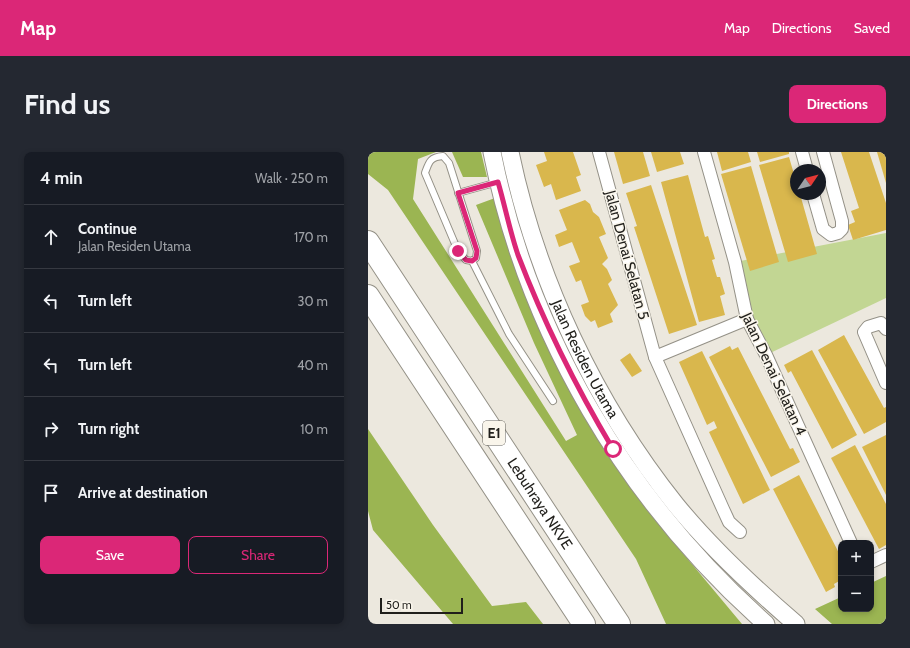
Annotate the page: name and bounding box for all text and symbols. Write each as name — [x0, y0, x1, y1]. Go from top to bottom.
text: Map — [20, 17, 56, 40]
text: Map — [724, 19, 750, 37]
text: Directions — [772, 19, 832, 37]
text: Saved — [854, 19, 890, 37]
button: Directions — [789, 85, 886, 123]
text: Find us — [24, 87, 110, 121]
north arrow — [790, 164, 826, 200]
text: 4 min — [40, 168, 83, 188]
text: Walk · 250 m — [255, 170, 328, 186]
street label: Jalan Denai Selatan 5 — [601, 187, 653, 322]
text: Continue — [78, 220, 137, 238]
icon: ahead — [40, 226, 62, 248]
text: 170 m — [294, 229, 328, 245]
text: Jalan Residen Utama — [78, 238, 191, 254]
route end — [449, 242, 467, 260]
icon: left — [40, 290, 62, 312]
text: Turn left — [78, 292, 132, 310]
text: 30 m — [298, 293, 328, 309]
street label: Jalan Residen Utama — [547, 296, 623, 422]
street label: Jalan Denai Selatan 4 — [737, 309, 811, 439]
icon: left — [40, 354, 62, 376]
text: Turn left — [78, 356, 132, 374]
text: 40 m — [297, 357, 328, 373]
icon: right — [40, 418, 62, 440]
text: Turn right — [78, 420, 139, 438]
text: 10 m — [300, 421, 328, 437]
road number: E1 — [483, 421, 505, 445]
route start — [604, 440, 622, 458]
street label: Lebuhraya NKVE — [503, 455, 576, 553]
icon: arrive — [40, 482, 62, 504]
text: Arrive at destination — [78, 484, 208, 502]
button: Save — [40, 536, 180, 574]
button: Share — [188, 536, 328, 574]
map controls — [838, 540, 874, 612]
button: + — [838, 540, 874, 576]
button: − — [838, 576, 874, 612]
scale bar — [380, 596, 463, 615]
text: 50 m — [386, 598, 412, 612]

